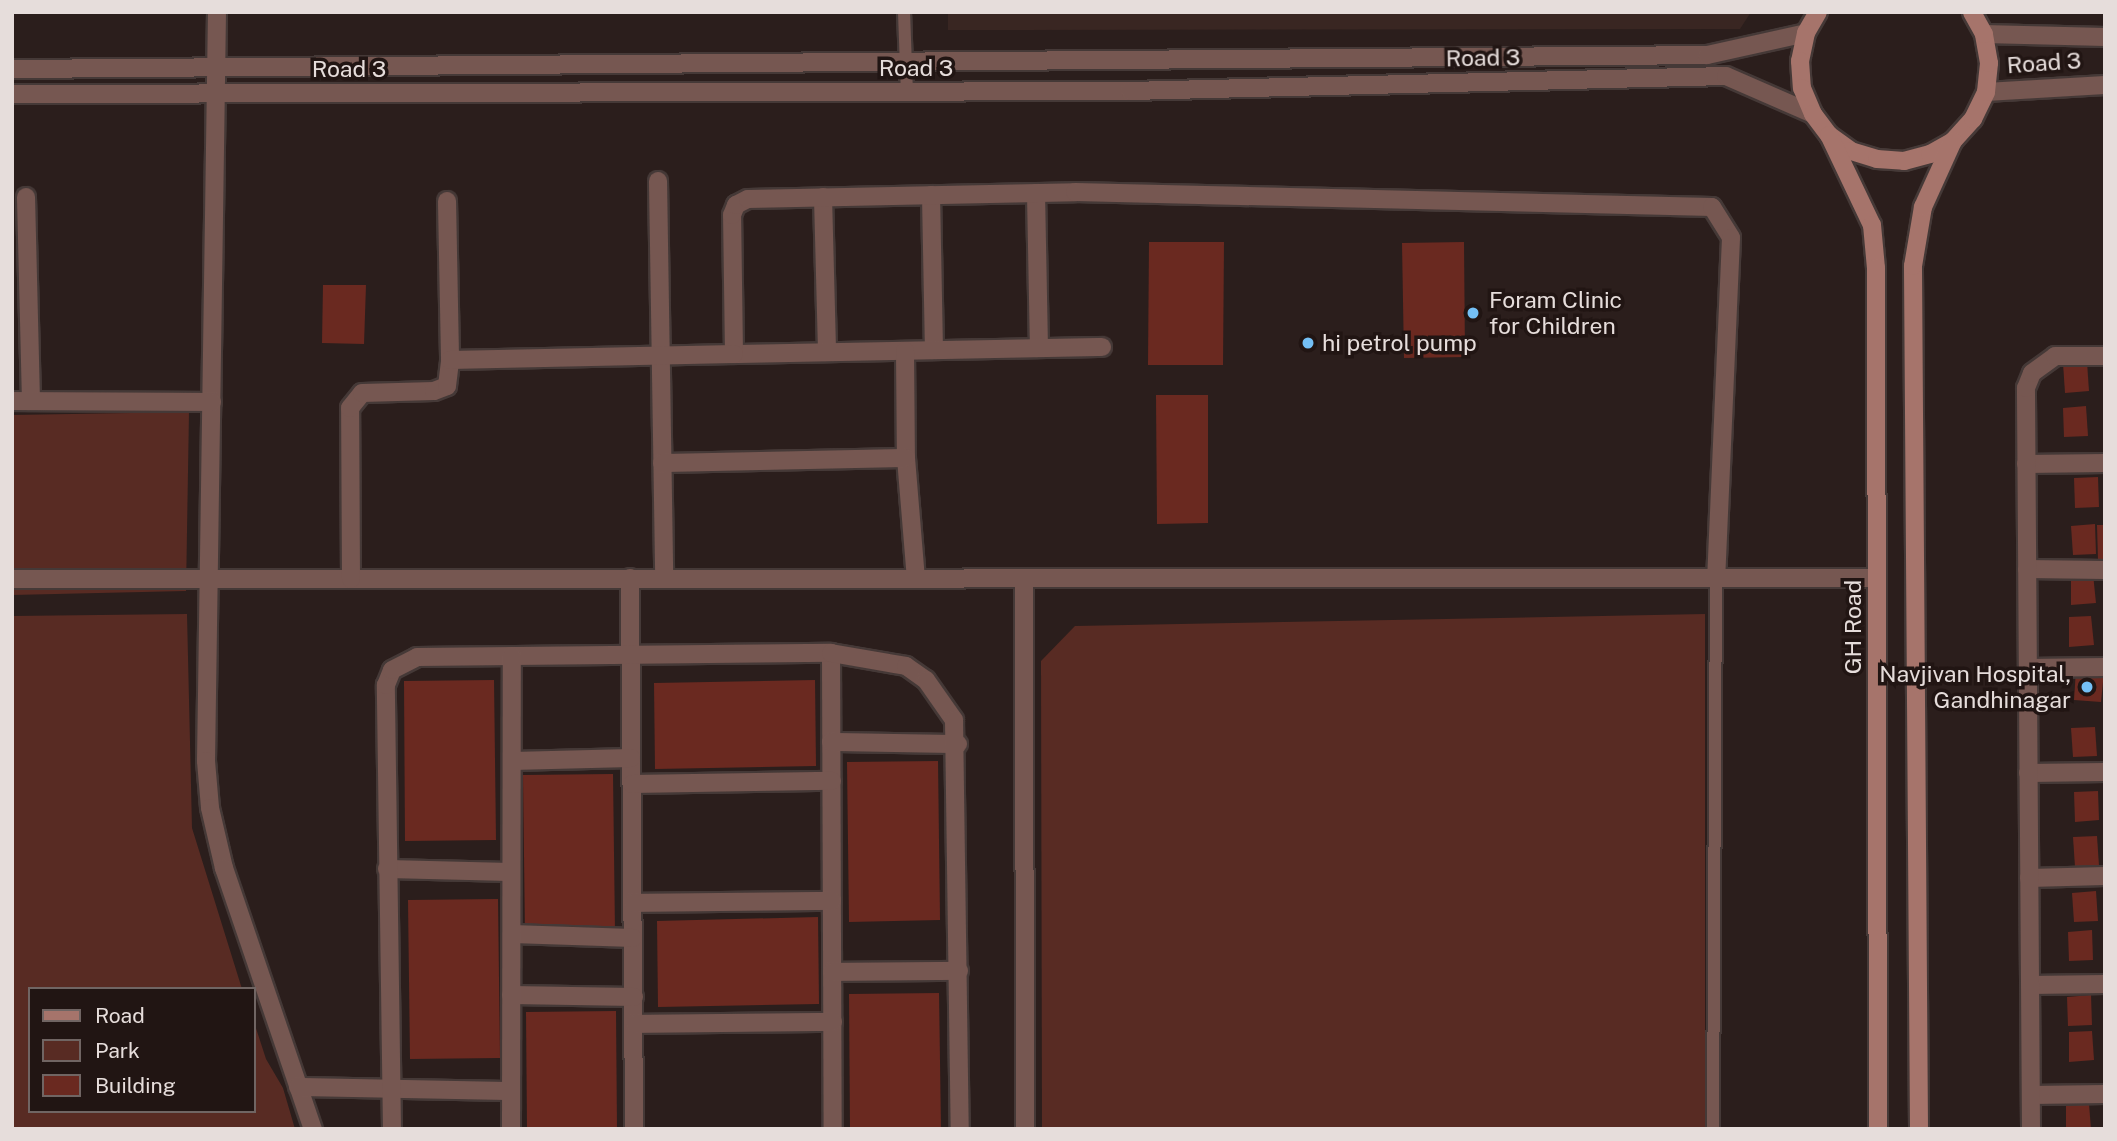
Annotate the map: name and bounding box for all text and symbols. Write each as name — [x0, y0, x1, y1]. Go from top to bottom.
street label: Road 3 — [1445, 44, 1521, 72]
street label: Road 3 — [2006, 47, 2082, 79]
street label: Road 3 — [879, 54, 953, 82]
street label: Road 3 — [312, 55, 386, 83]
place label: Foram Clinic for Children — [1489, 286, 1622, 340]
marker: Foram Clinic for Children — [1463, 303, 1483, 323]
place label: hi petrol pump — [1322, 329, 1477, 357]
marker: hi petrol pump — [1300, 335, 1316, 351]
street label: GH Road — [1839, 580, 1867, 674]
place label: Navjivan Hospital, Gandhinagar — [1879, 660, 2071, 714]
marker: Navjivan Hospital, Gandhinagar — [2077, 677, 2097, 697]
legend — [28, 987, 256, 1113]
text: Road — [95, 1003, 145, 1028]
text: Park — [95, 1038, 140, 1063]
text: Building — [95, 1073, 176, 1098]

